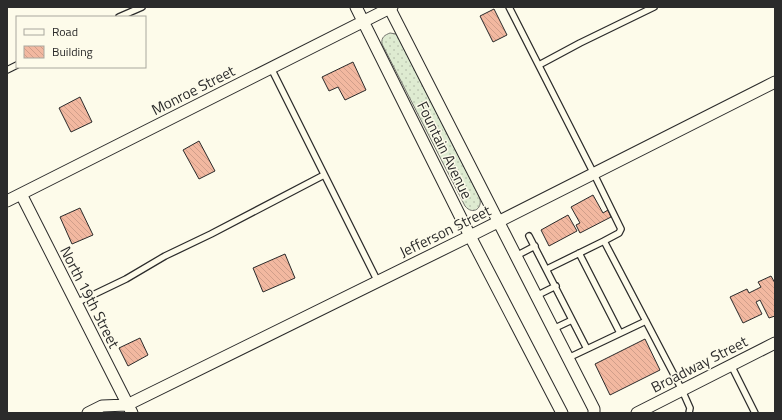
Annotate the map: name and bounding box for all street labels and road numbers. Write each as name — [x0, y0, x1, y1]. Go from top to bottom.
street label: Monroe Street — [147, 59, 239, 121]
street label: Fountain Avenue — [411, 97, 479, 203]
street label: Jefferson Street — [395, 199, 495, 263]
street label: North 19th Street — [54, 242, 126, 353]
street label: Broadway Street — [647, 329, 752, 398]

